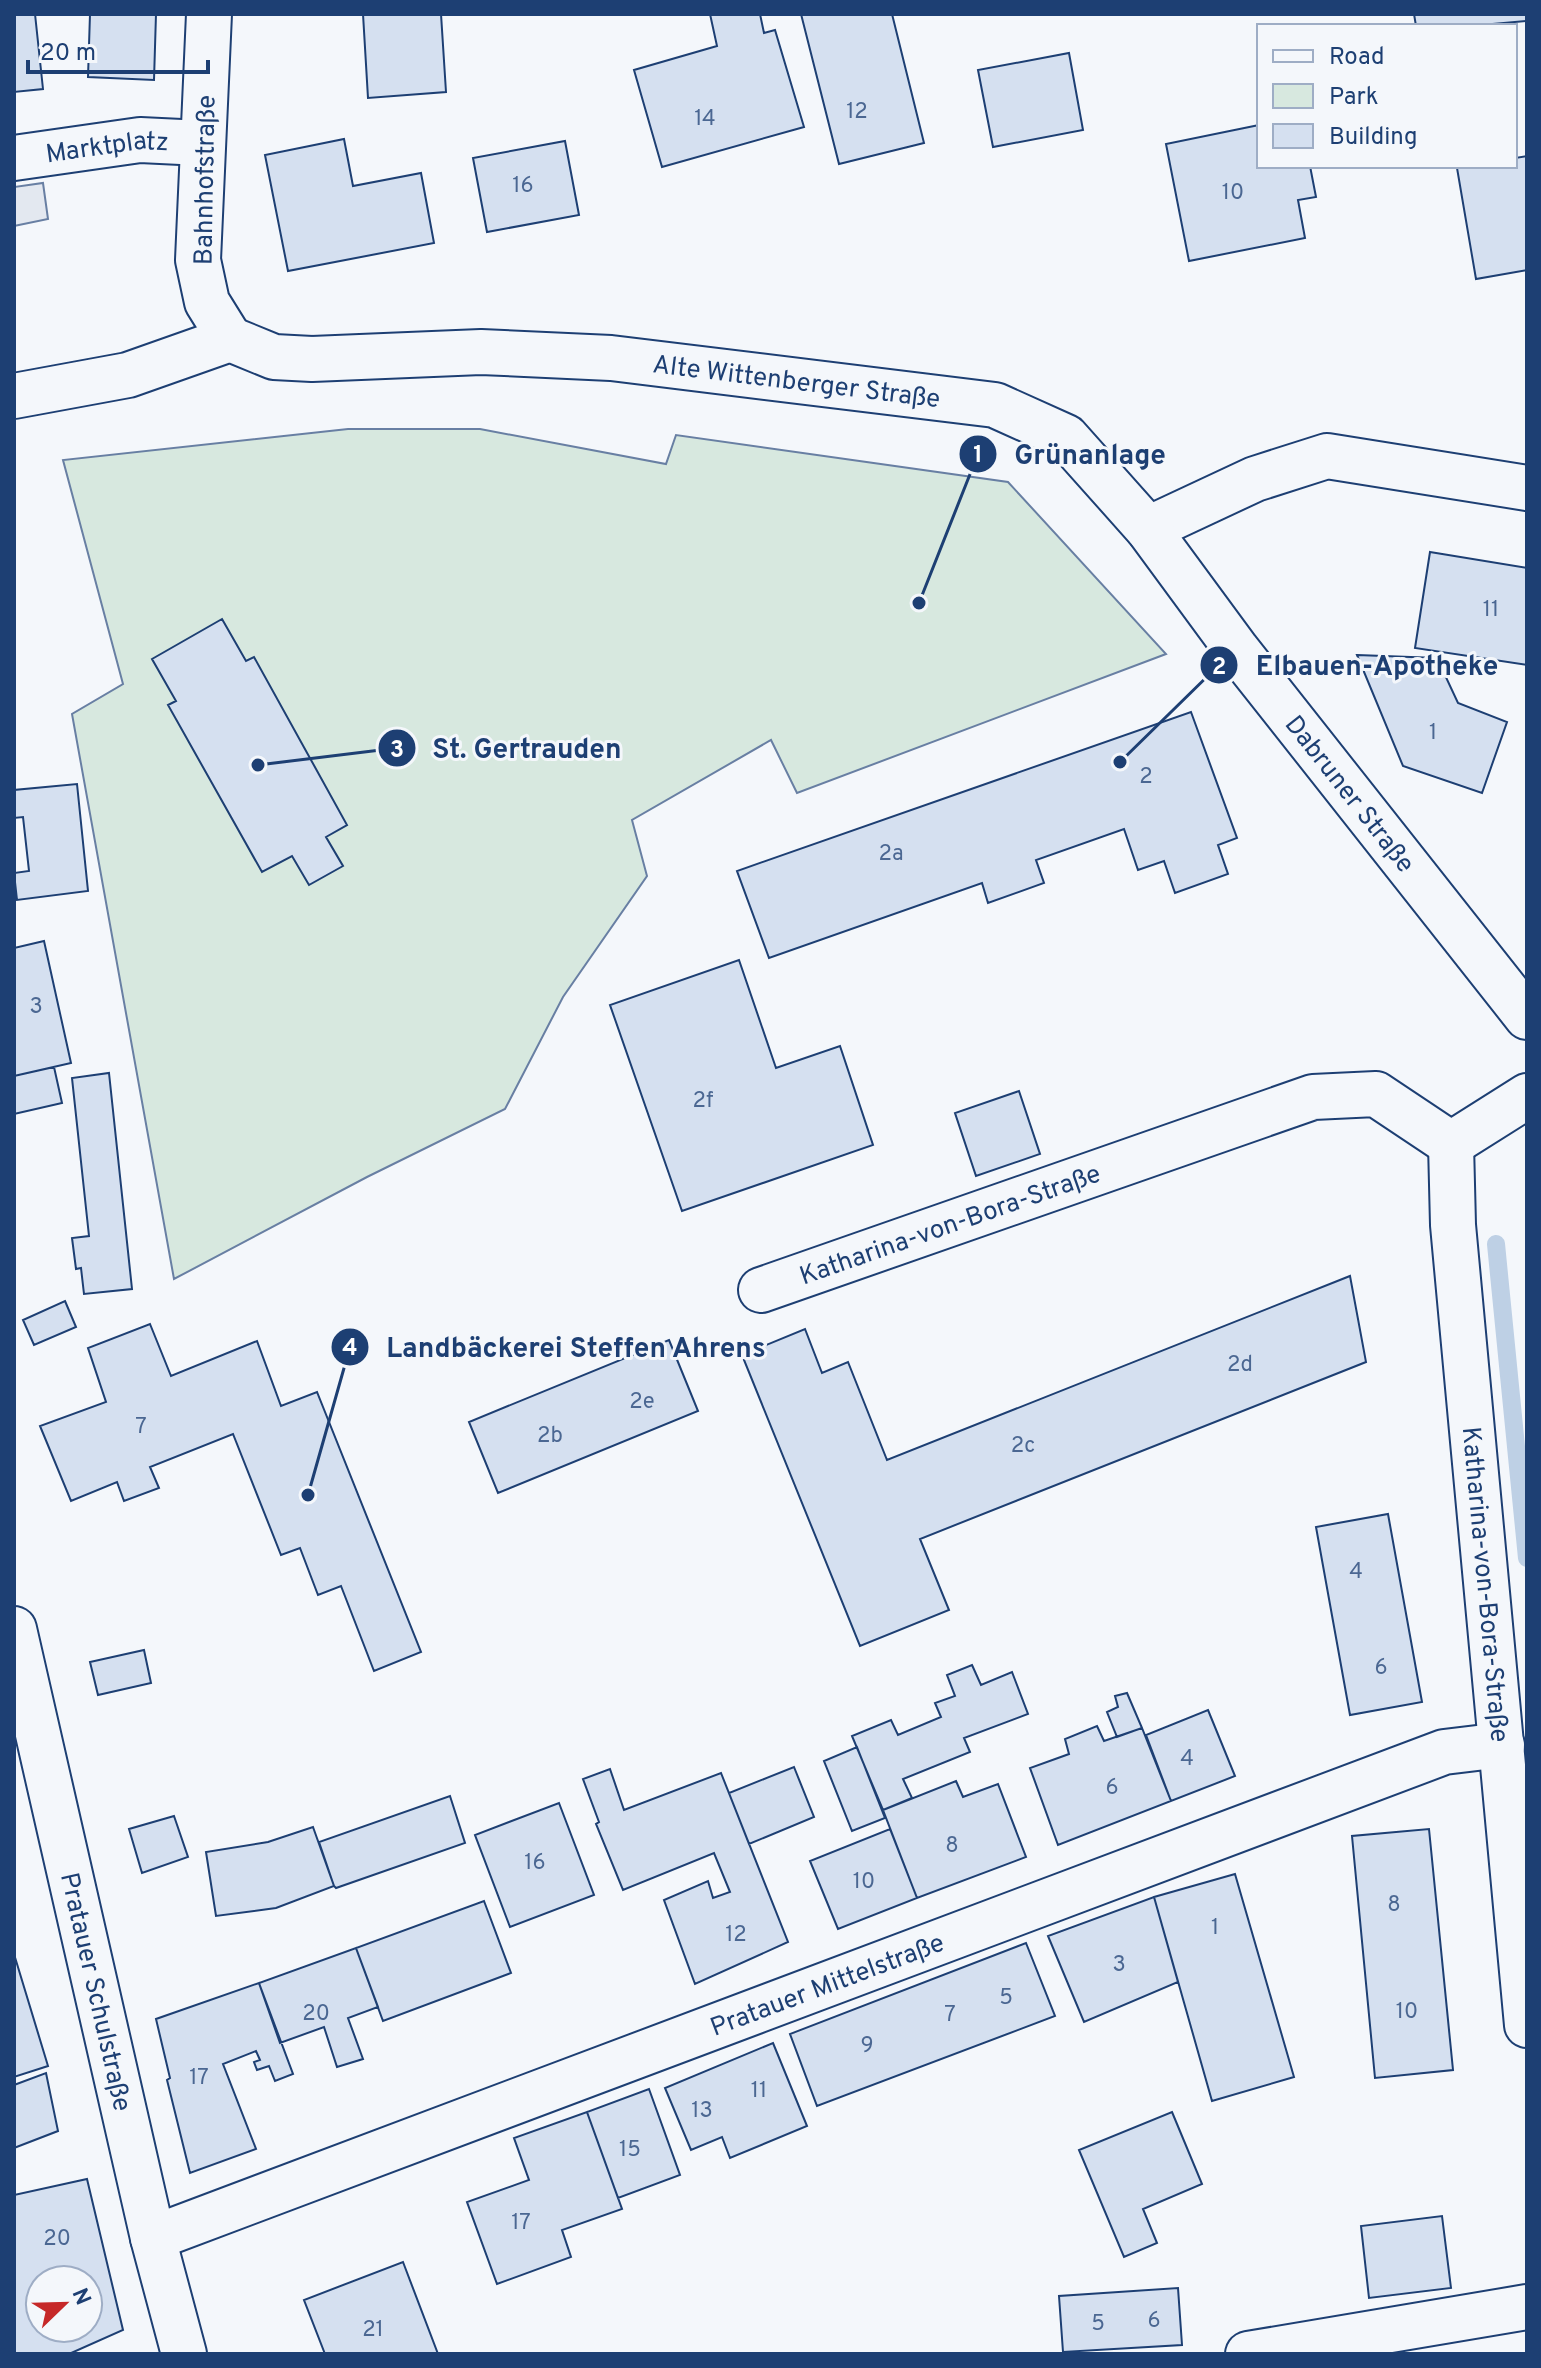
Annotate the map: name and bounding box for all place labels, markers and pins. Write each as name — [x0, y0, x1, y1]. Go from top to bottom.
callout: Grünanlage — [958, 428, 1182, 480]
callout: Elbauen-Apotheke — [1199, 639, 1514, 691]
callout: St. Gertrauden — [377, 722, 638, 774]
callout: Landbäckerei Steffen Ahrens — [330, 1321, 783, 1373]

